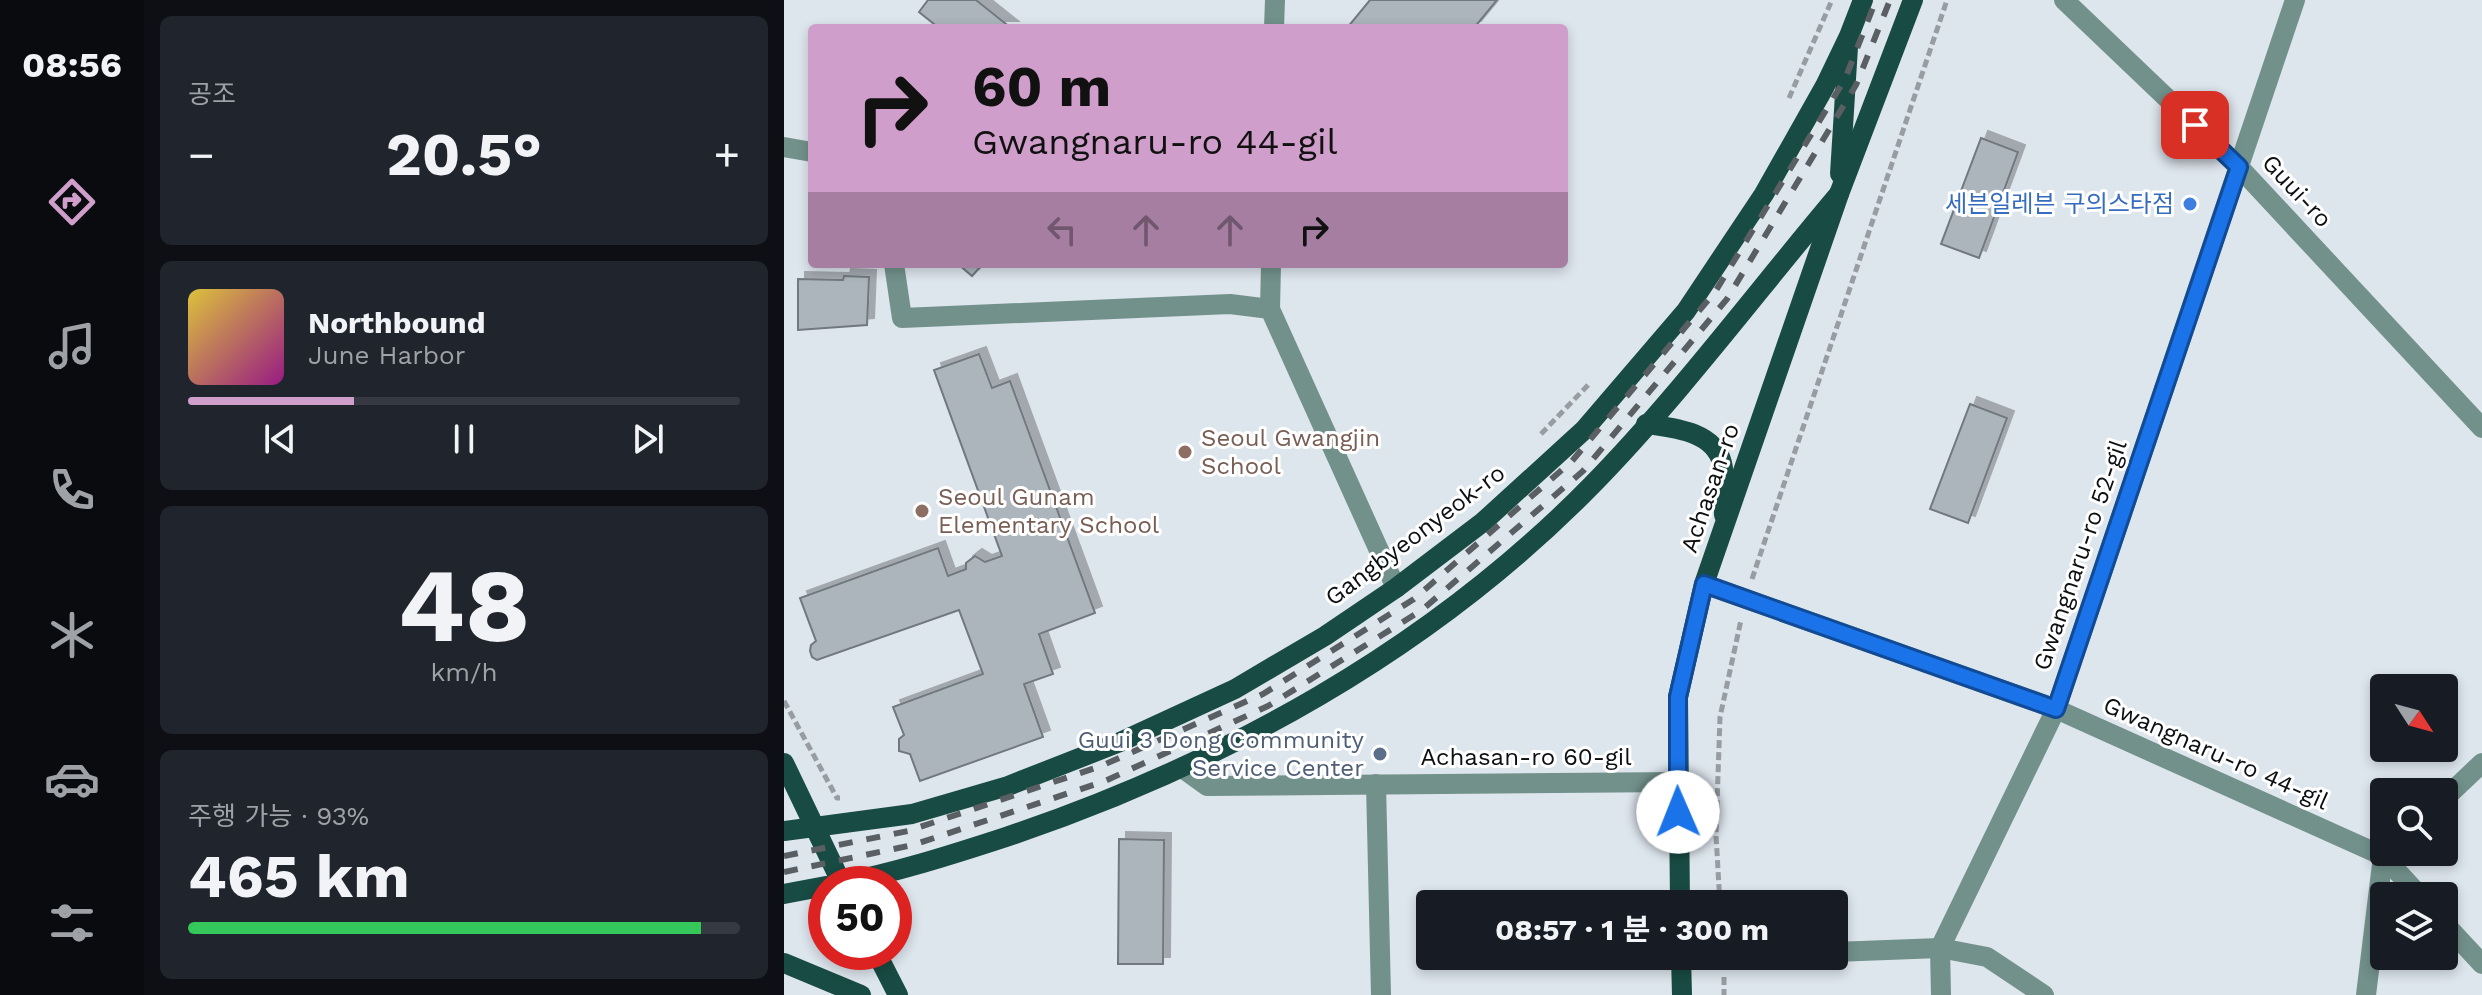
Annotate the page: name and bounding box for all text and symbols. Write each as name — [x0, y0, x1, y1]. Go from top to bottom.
text: 08:56 — [22, 44, 122, 86]
text: 60 m — [972, 54, 1111, 120]
icon: right — [840, 56, 944, 160]
text: 공조 — [188, 79, 236, 109]
pin — [2161, 91, 2229, 159]
icon: arrive — [2173, 103, 2217, 147]
text: 20.5° — [386, 119, 542, 190]
text: Gwangnaru-ro 44-gil — [972, 121, 1338, 163]
text: − — [188, 129, 215, 181]
text: + — [713, 129, 740, 181]
street label: Guui-ro — [2256, 149, 2338, 233]
icon: directions — [44, 174, 100, 230]
place label: 세븐일레븐 구의스타점 — [1945, 190, 2174, 218]
marker: 세븐일레븐 구의스타점 — [2181, 195, 2199, 213]
icon: left — [1040, 208, 1084, 252]
icon: ahead — [1124, 208, 1168, 252]
icon: ahead — [1208, 208, 1252, 252]
icon: right — [1292, 208, 1336, 252]
text: Northbound — [308, 305, 485, 340]
icon: music — [44, 318, 100, 374]
text: June Harbor — [308, 340, 465, 370]
icon: previous — [258, 417, 302, 461]
icon: pause — [442, 417, 486, 461]
icon: next — [626, 417, 670, 461]
street label: Achasan-ro — [1675, 420, 1745, 556]
place label: Seoul Gwangjin School — [1201, 424, 1380, 480]
street label: Gwangnaru-ro 52-gil — [2027, 435, 2133, 674]
marker: Seoul Gwangjin School — [1176, 443, 1194, 461]
street label: Gangbyeonyeok-ro — [1320, 458, 1510, 612]
icon: phone — [44, 462, 100, 518]
place label: Seoul Gunam Elementary School — [938, 483, 1160, 539]
marker: Seoul Gunam Elementary School — [913, 502, 931, 520]
text: 48 — [398, 544, 530, 666]
icon: climate — [44, 607, 100, 663]
text: km/h — [431, 657, 497, 687]
north arrow — [2370, 674, 2458, 762]
map controls — [2370, 674, 2458, 970]
street label: Gwangnaru-ro 44-gil — [2099, 691, 2334, 816]
place label: Guui 3 Dong Community Service Center — [1078, 726, 1365, 782]
street label: Achasan-ro 60-gil — [1420, 743, 1632, 771]
marker: Guui 3 Dong Community Service Center — [1371, 745, 1389, 763]
icon: car — [44, 751, 100, 807]
position arrow — [1636, 770, 1720, 854]
button: search — [2370, 778, 2458, 866]
text: 주행 가능 · 93% — [188, 801, 369, 831]
text: 465 km — [188, 841, 410, 912]
speed limit sign: 50 — [808, 866, 912, 970]
button: layers — [2370, 882, 2458, 970]
icon: filters — [44, 895, 100, 951]
text: 08:57 · 1 분 · 300 m — [1495, 912, 1769, 947]

